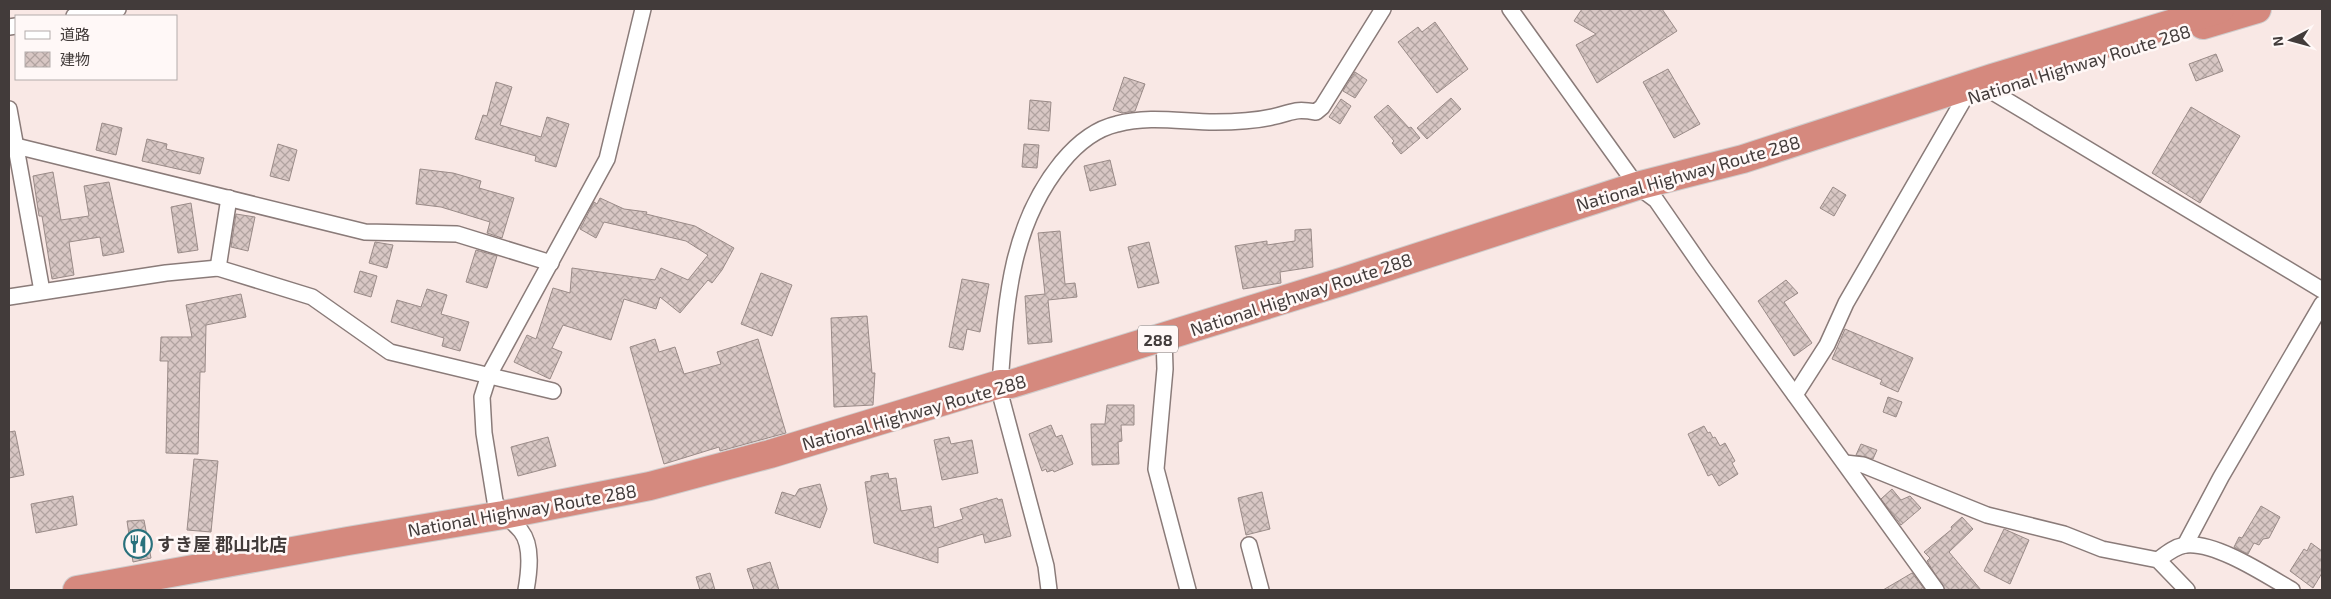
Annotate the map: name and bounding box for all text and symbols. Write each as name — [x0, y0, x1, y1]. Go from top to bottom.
legend — [15, 15, 178, 80]
north arrow — [2266, 15, 2316, 65]
street label: National Highway Route 288 — [1965, 20, 2193, 108]
text: 道路 — [60, 25, 90, 43]
text: N — [2269, 35, 2287, 47]
text: 建物 — [60, 50, 90, 68]
street label: National Highway Route 288 — [1573, 130, 1803, 216]
street label: National Highway Route 288 — [1187, 248, 1415, 340]
road number: 288 — [1138, 326, 1178, 352]
street label: National Highway Route 288 — [799, 369, 1029, 455]
street label: National Highway Route 288 — [406, 479, 638, 541]
restaurant icon: すき屋 郡山北店 — [123, 529, 153, 559]
place label: すき屋 郡山北店 — [157, 533, 287, 555]

